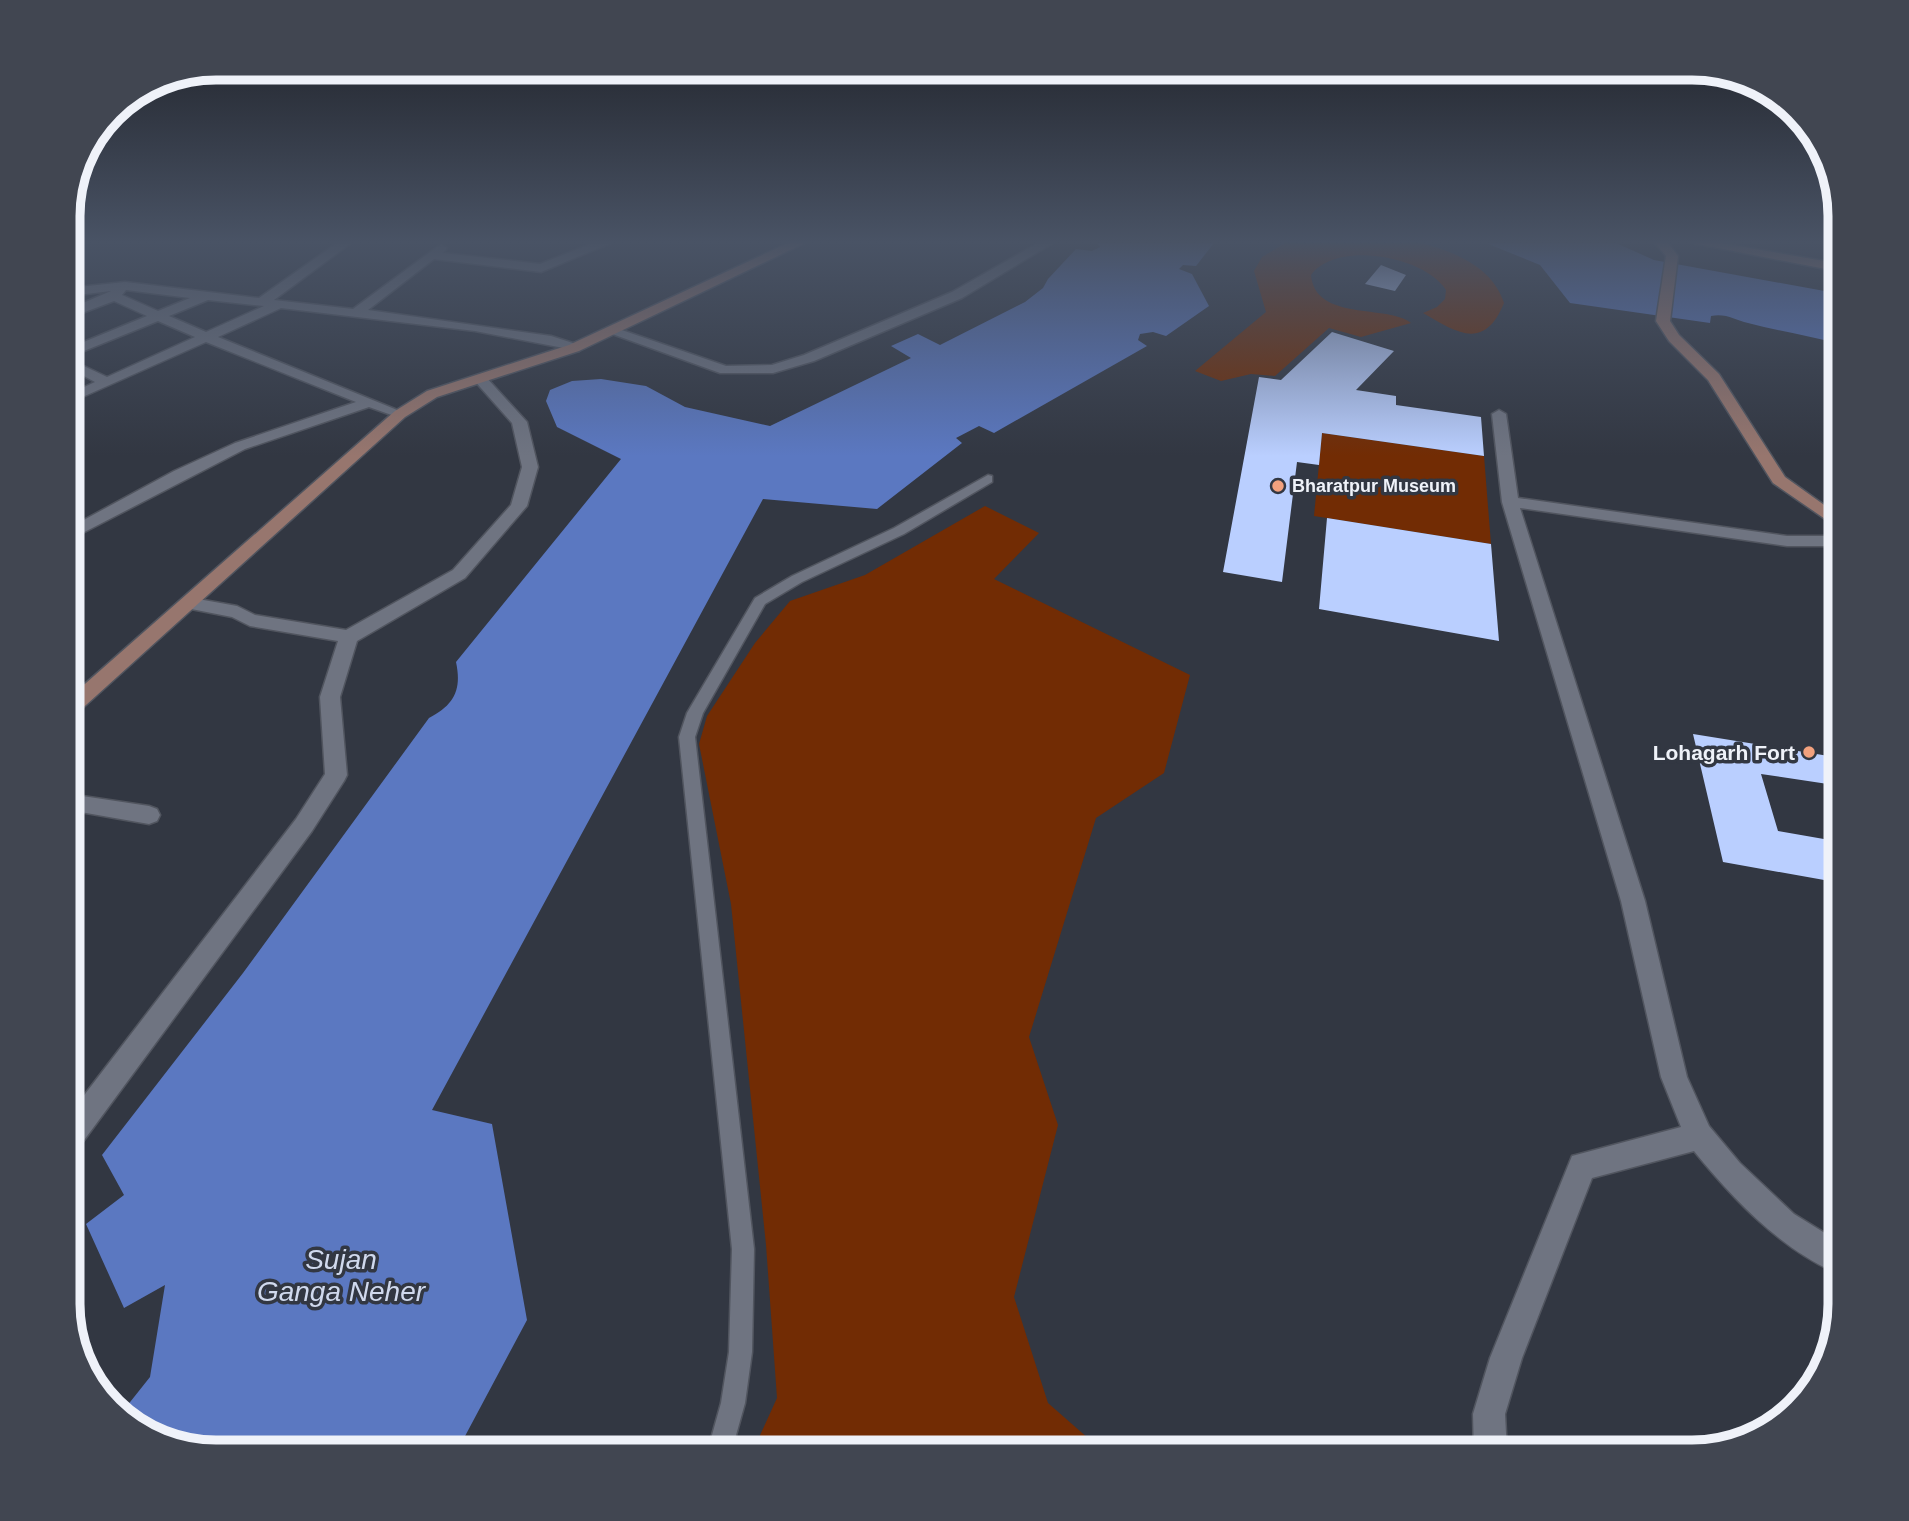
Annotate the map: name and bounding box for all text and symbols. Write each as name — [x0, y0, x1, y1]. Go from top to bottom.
place label: Bharatpur Museum — [1292, 476, 1456, 496]
marker: Bharatpur Museum — [1270, 478, 1286, 494]
place label: Lohagarh Fort — [1653, 741, 1795, 764]
marker: Lohagarh Fort — [1801, 744, 1817, 760]
water label: Sujan Ganga Neher — [257, 1244, 427, 1307]

